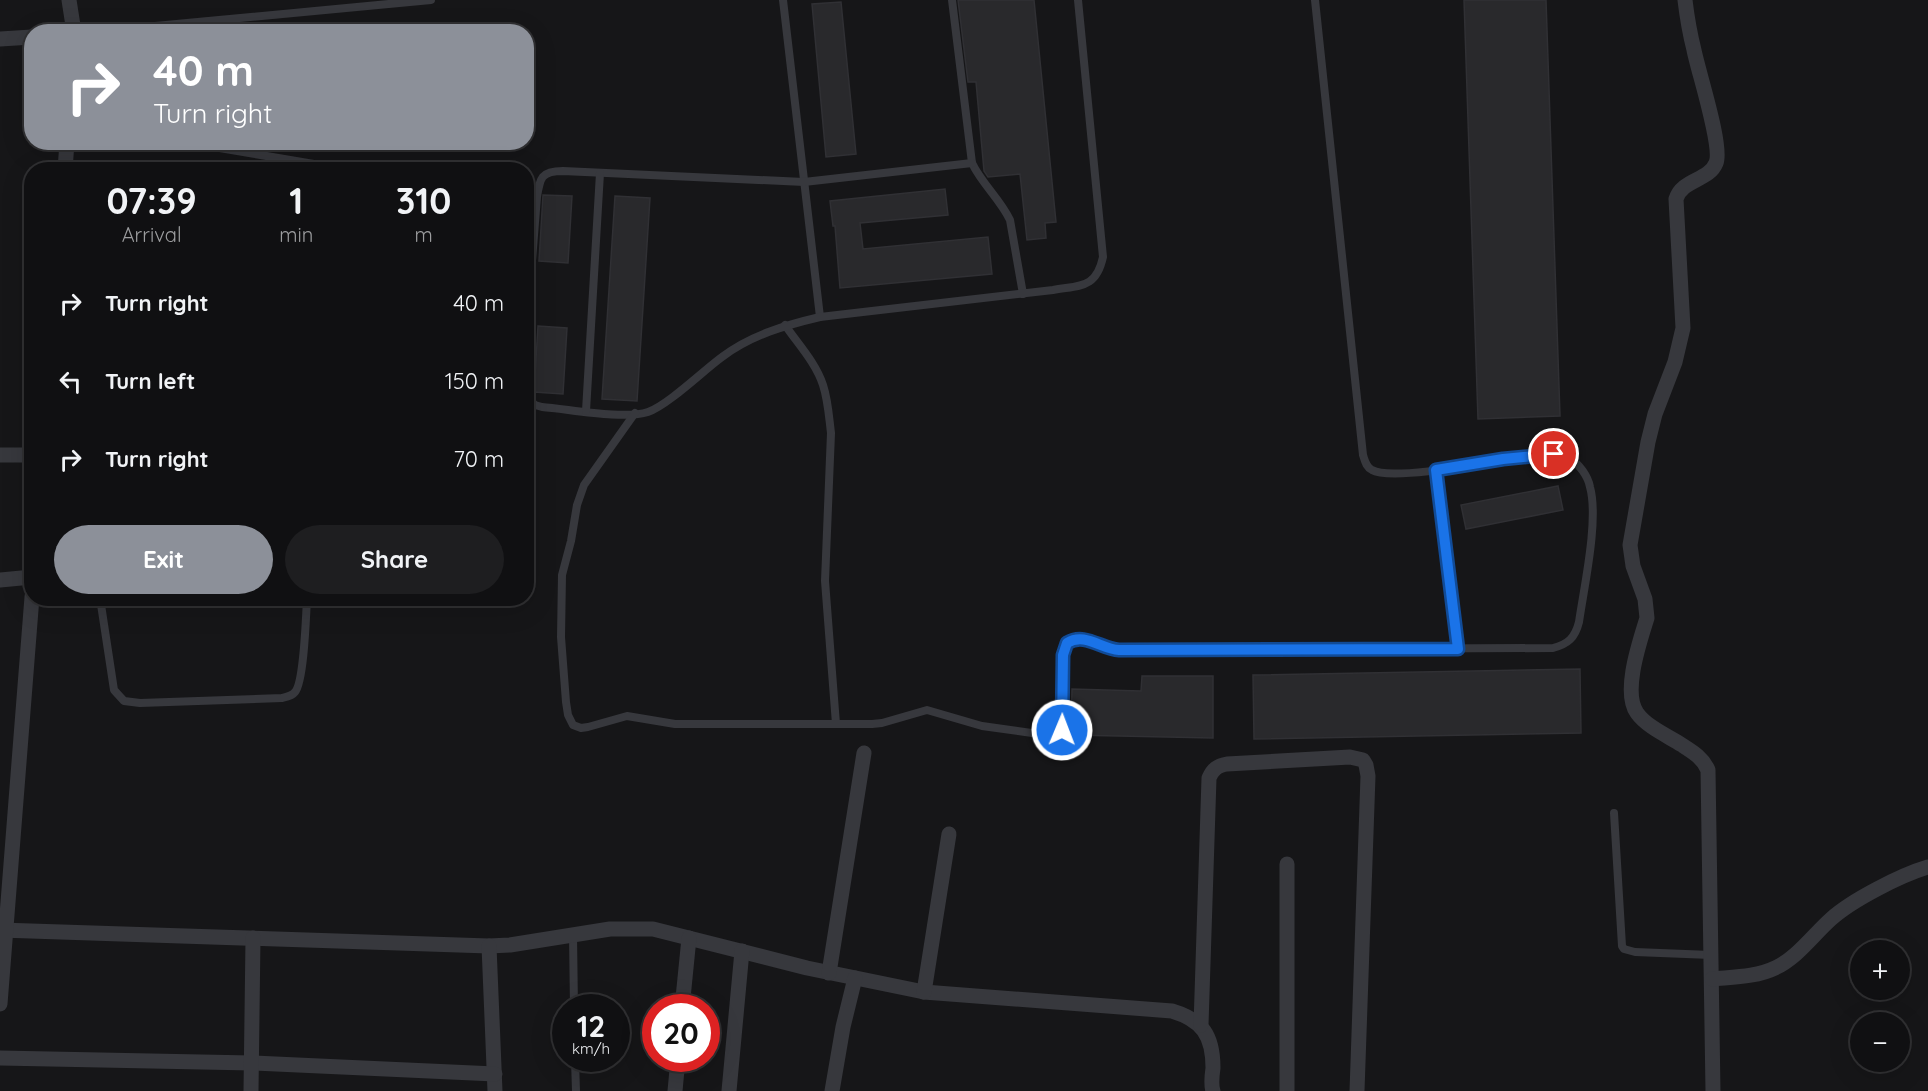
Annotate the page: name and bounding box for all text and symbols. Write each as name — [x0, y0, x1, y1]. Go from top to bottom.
text: 40 m — [153, 44, 254, 97]
icon: right — [54, 48, 132, 126]
text: Turn right — [153, 96, 272, 130]
text: 07:39 — [107, 178, 197, 223]
text: 1 — [289, 178, 303, 223]
text: 310 — [396, 178, 451, 223]
text: Arrival — [122, 222, 182, 247]
text: min — [279, 222, 313, 247]
text: m — [415, 222, 433, 247]
icon: right — [54, 287, 87, 320]
text: Turn right — [105, 289, 209, 317]
text: 40 m — [453, 289, 504, 317]
icon: left — [54, 365, 87, 398]
text: Turn left — [105, 367, 195, 395]
text: 150 m — [445, 367, 504, 395]
pin — [1528, 428, 1579, 479]
icon: arrive — [1537, 437, 1570, 470]
icon: right — [54, 443, 87, 476]
text: Turn right — [105, 445, 209, 473]
text: 70 m — [454, 445, 504, 473]
button: Exit — [54, 525, 273, 594]
button: Share — [285, 525, 504, 594]
position arrow — [1030, 698, 1094, 762]
map controls — [1850, 940, 1910, 1072]
button: + — [1850, 940, 1910, 1000]
speed limit sign: 20 — [642, 994, 720, 1072]
text: 12 — [577, 1007, 605, 1045]
button: − — [1850, 1012, 1910, 1072]
text: km/h — [572, 1039, 610, 1058]

